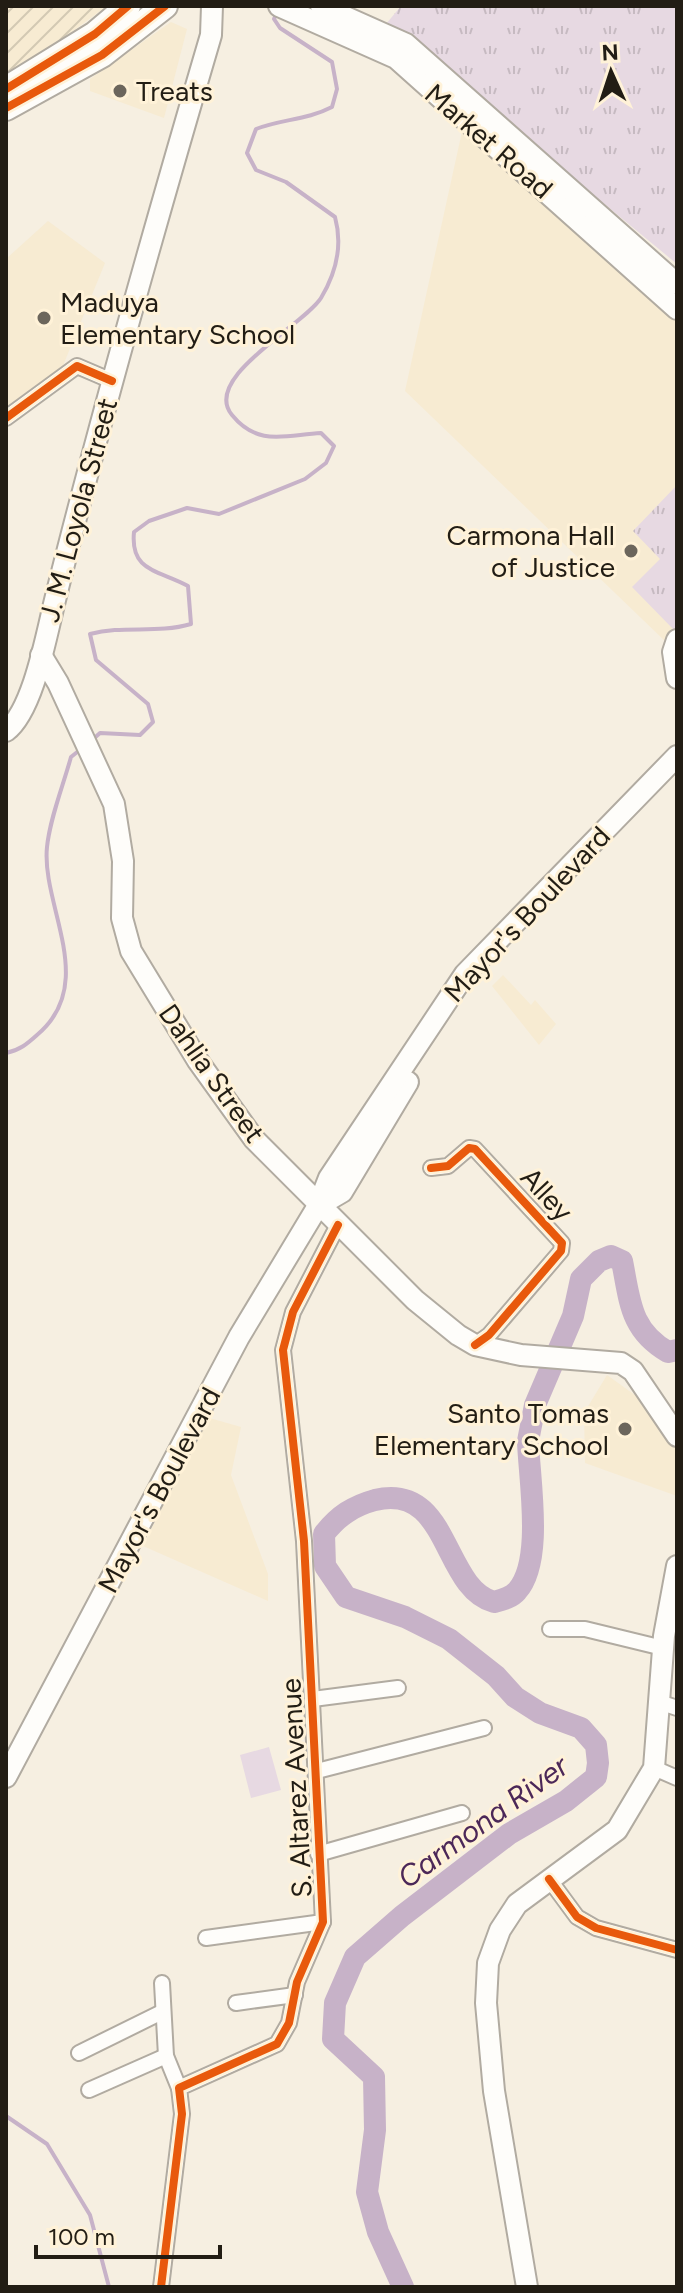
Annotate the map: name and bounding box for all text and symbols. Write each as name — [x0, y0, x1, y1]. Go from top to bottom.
north arrow — [571, 32, 651, 112]
text: N — [601, 39, 619, 66]
place label: Treats — [136, 74, 213, 108]
street label: Market Road — [418, 76, 560, 206]
marker: Treats — [111, 82, 129, 100]
place label: Maduya Elementary School — [60, 285, 295, 351]
marker: Maduya Elementary School — [35, 309, 53, 327]
street label: J. M. Loyola Street — [32, 394, 124, 626]
place label: Carmona Hall of Justice — [447, 518, 615, 584]
marker: Carmona Hall of Justice — [622, 542, 640, 560]
street label: Mayor's Boulevard — [437, 819, 617, 1009]
street label: Dahlia Street — [152, 997, 272, 1149]
street label: Alley — [514, 1160, 580, 1228]
street label: Mayor's Boulevard — [90, 1381, 228, 1599]
place label: Santo Tomas Elementary School — [374, 1396, 609, 1462]
marker: Santo Tomas Elementary School — [616, 1420, 634, 1438]
street label: S. Altarez Avenue — [273, 1677, 319, 1899]
water label: Carmona River — [390, 1746, 577, 1896]
scale bar — [36, 2209, 220, 2259]
text: 100 m — [48, 2222, 115, 2251]

